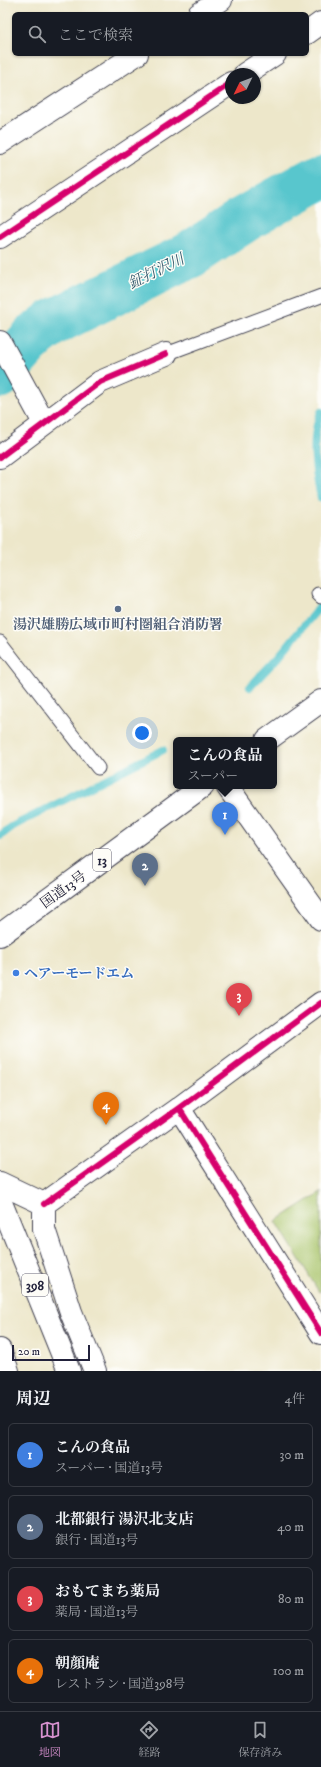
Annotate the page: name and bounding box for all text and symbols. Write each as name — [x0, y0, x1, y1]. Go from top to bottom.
search box — [12, 12, 309, 56]
icon: search — [26, 23, 48, 45]
text: ここで検索 — [58, 26, 133, 45]
north arrow — [225, 68, 261, 104]
water label: 鉦打沢川 — [125, 249, 189, 293]
marker: 湯沢雄勝広域市町村圏組合消防署 — [113, 604, 123, 614]
place label: 湯沢雄勝広域市町村圏組合消防署 — [13, 616, 223, 634]
your location — [132, 723, 152, 743]
popup — [173, 737, 277, 789]
text: こんの食品 — [187, 746, 263, 765]
text: スーパー — [187, 768, 238, 784]
pin: 1 — [212, 802, 238, 835]
road number: 13 — [93, 849, 111, 871]
pin: 2 — [132, 853, 158, 886]
street label: 国道13号 — [37, 867, 90, 912]
place label: ヘアーモードエム — [24, 965, 134, 983]
marker: ヘアーモードエム — [11, 968, 21, 978]
pin: 3 — [226, 983, 252, 1016]
pin: 4 — [93, 1092, 119, 1125]
road number: 398 — [22, 1274, 48, 1296]
scale bar — [12, 1343, 90, 1362]
text: 20 m — [18, 1345, 40, 1359]
text: 周辺 — [16, 1388, 50, 1410]
text: 4件 — [285, 1391, 305, 1407]
text: こんの食品 — [55, 1438, 130, 1457]
text: 1 — [28, 1447, 32, 1463]
text: 30 m — [280, 1447, 304, 1463]
text: スーパー · 国道13号 — [55, 1460, 163, 1476]
text: 北都銀行 湯沢北支店 — [55, 1510, 193, 1529]
text: 2 — [27, 1519, 33, 1535]
text: 40 m — [277, 1519, 304, 1535]
text: 銀行 · 国道13号 — [55, 1532, 138, 1548]
text: おもてまち薬局 — [55, 1582, 160, 1601]
text: 3 — [28, 1591, 32, 1607]
text: 80 m — [278, 1591, 304, 1607]
text: 薬局 · 国道13号 — [55, 1604, 138, 1620]
text: 朝顔庵 — [55, 1654, 100, 1673]
text: 4 — [26, 1663, 34, 1679]
text: 100 m — [273, 1663, 304, 1679]
text: レストラン · 国道398号 — [55, 1676, 185, 1692]
tab: 地図 — [39, 1719, 61, 1760]
tab: 経路 — [138, 1719, 160, 1760]
tab: 保存済み — [238, 1719, 282, 1760]

